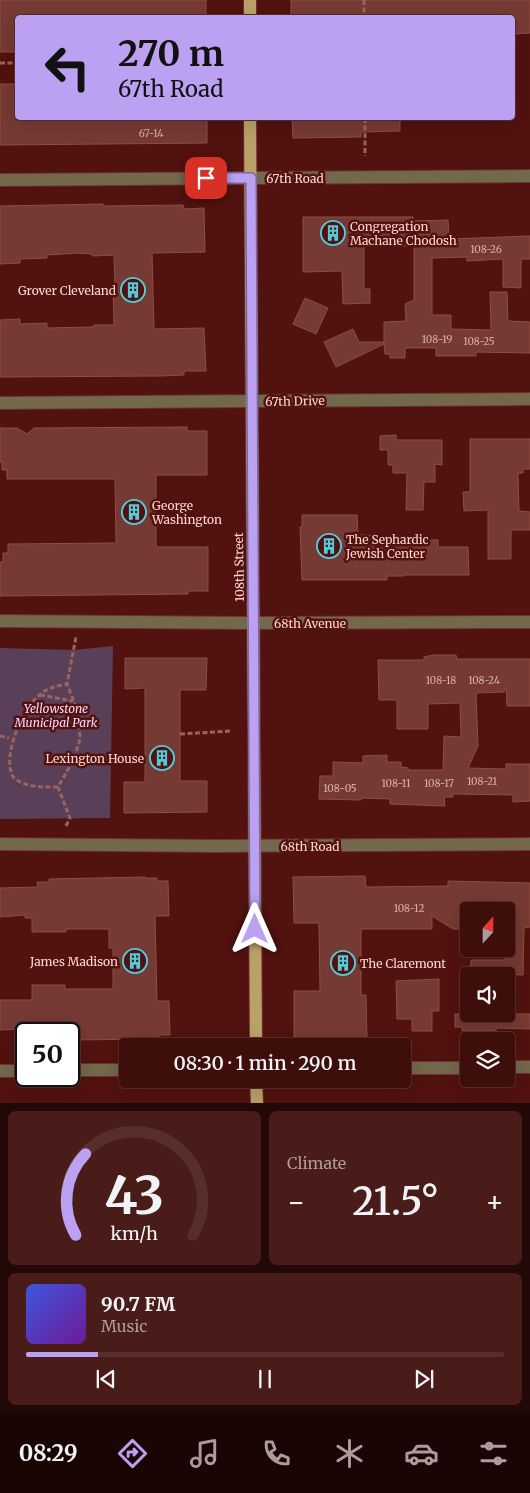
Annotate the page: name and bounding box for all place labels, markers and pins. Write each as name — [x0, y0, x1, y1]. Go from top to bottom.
pin — [185, 157, 227, 199]
place label: Congregation Machane Chodosh — [350, 219, 457, 248]
building icon: Congregation Machane Chodosh — [320, 220, 346, 246]
building icon: Grover Cleveland — [120, 277, 146, 303]
place label: Grover Cleveland — [18, 283, 116, 298]
place label: George Washington — [151, 498, 222, 527]
building icon: George Washington — [121, 499, 147, 525]
place label: The Sephardic Jewish Center — [345, 532, 429, 561]
building icon: The Sephardic Jewish Center — [316, 533, 342, 559]
building icon: Lexington House — [149, 745, 175, 771]
place label: Lexington House — [46, 751, 144, 766]
building icon: James Madison — [122, 948, 148, 974]
building icon: The Claremont — [330, 950, 356, 976]
place label: James Madison — [29, 954, 118, 969]
place label: The Claremont — [360, 956, 446, 971]

